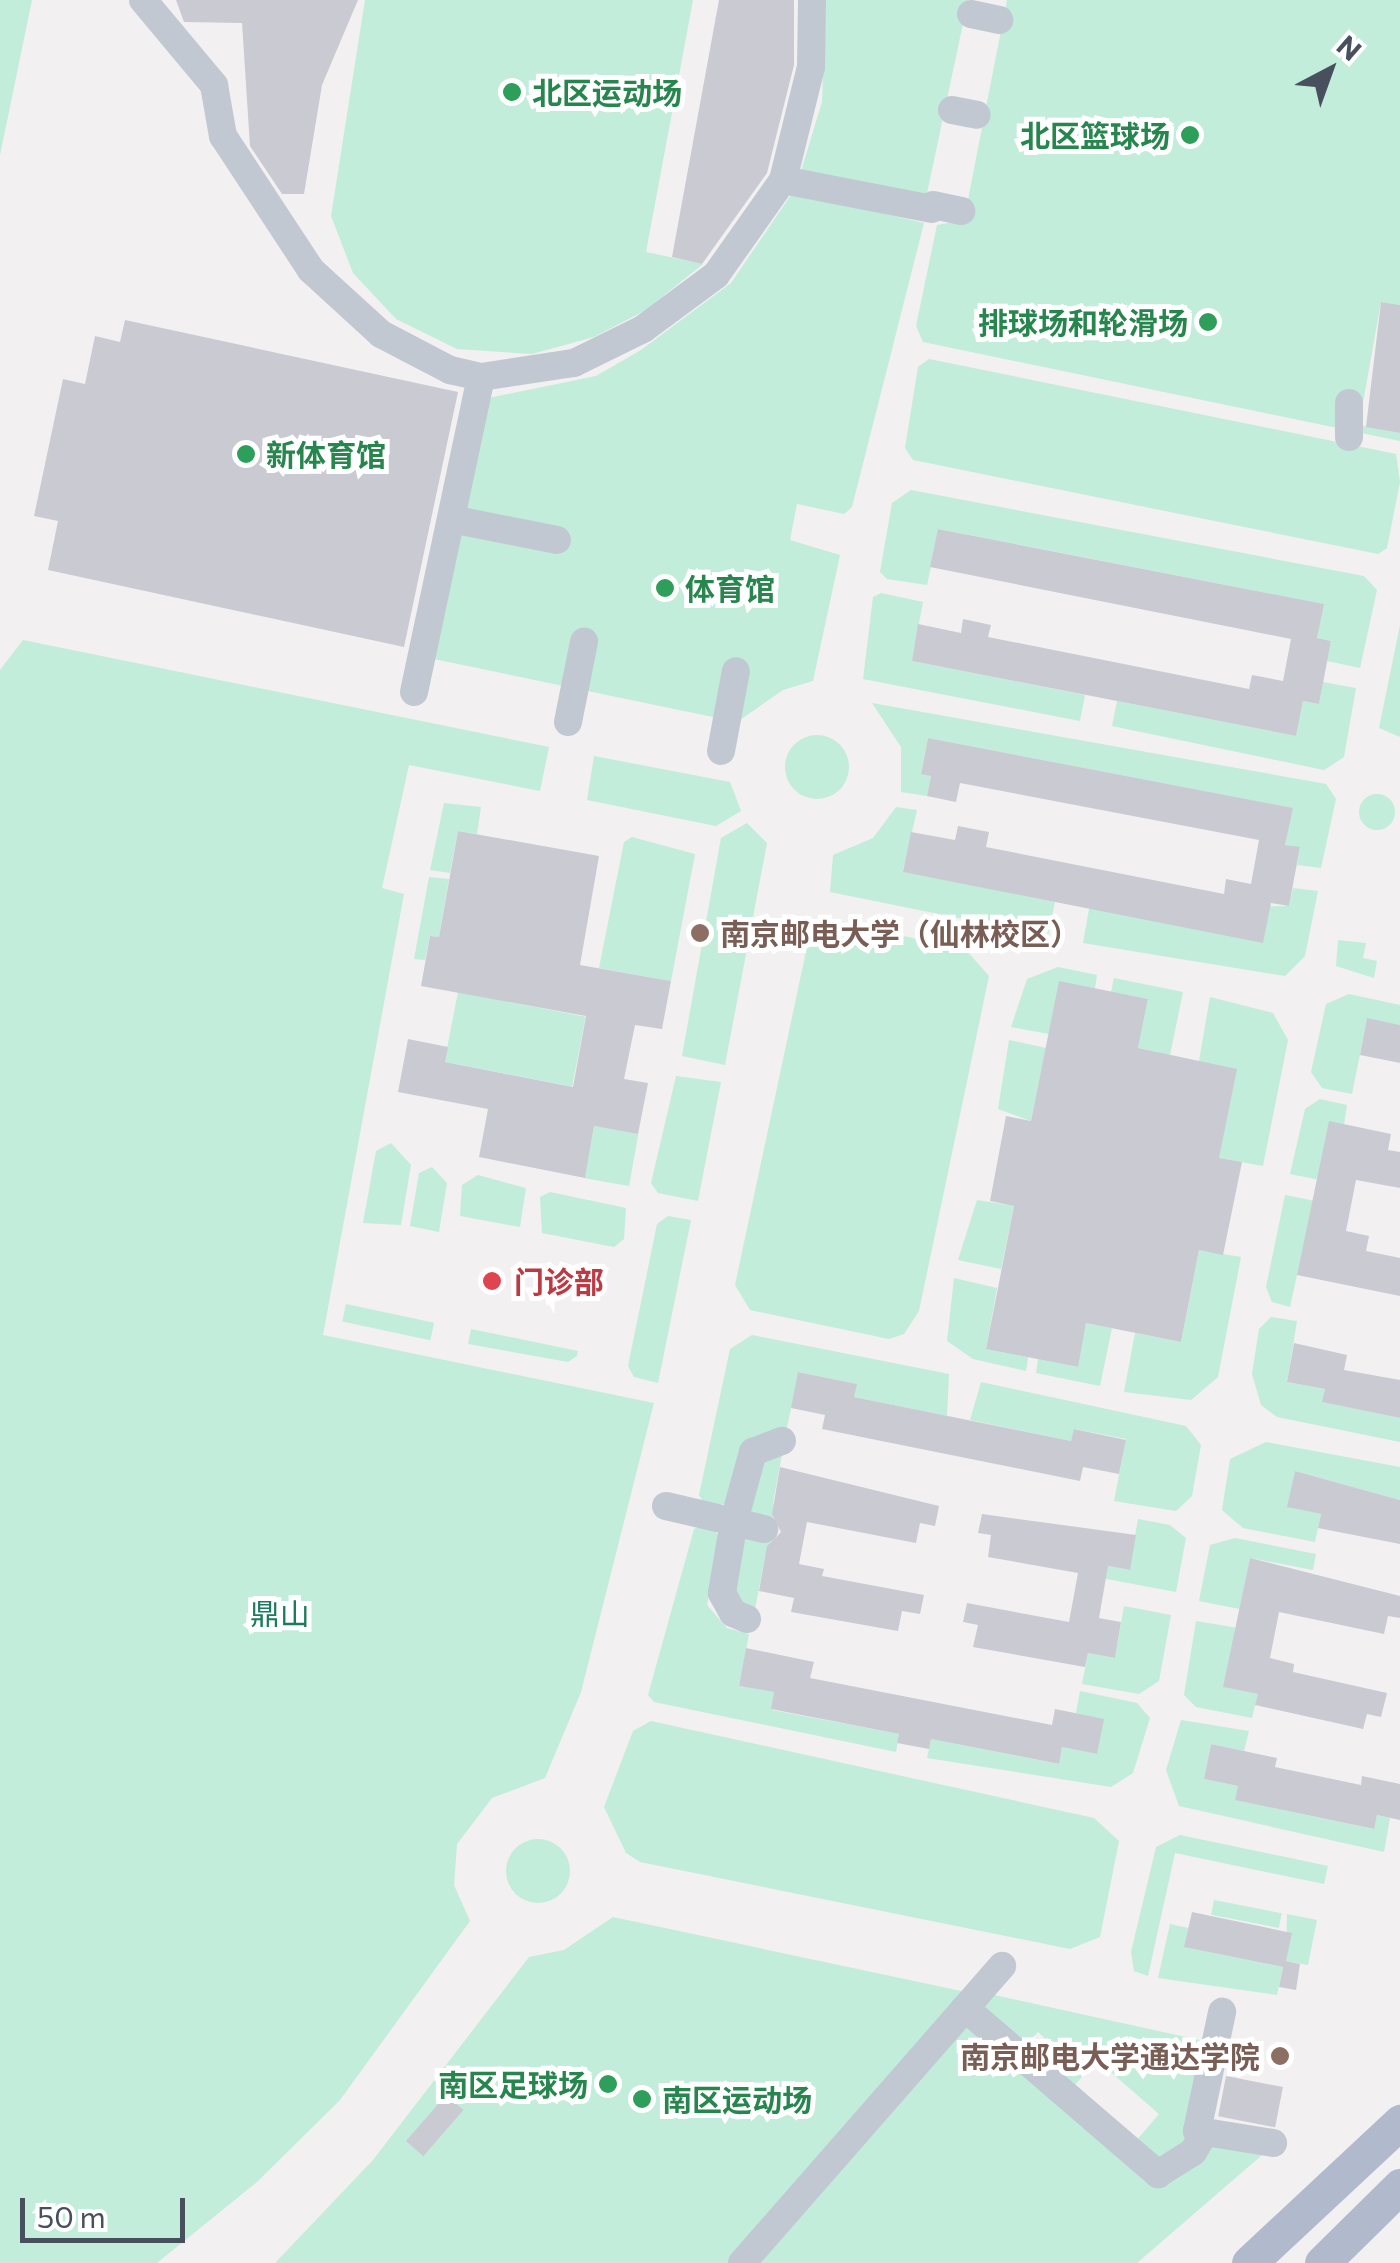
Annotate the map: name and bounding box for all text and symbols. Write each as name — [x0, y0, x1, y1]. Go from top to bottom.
north arrow — [1280, 20, 1380, 120]
text: N — [1331, 28, 1369, 67]
place label: 北区运动场 — [532, 74, 682, 110]
marker: 北区运动场 — [501, 81, 523, 103]
place label: 北区篮球场 — [1020, 117, 1170, 153]
marker: 北区篮球场 — [1179, 124, 1201, 146]
place label: 排球场和轮滑场 — [978, 304, 1188, 340]
marker: 排球场和轮滑场 — [1197, 311, 1219, 333]
place label: 新体育馆 — [266, 436, 386, 472]
marker: 新体育馆 — [235, 443, 257, 465]
place label: 体育馆 — [685, 570, 775, 606]
marker: 体育馆 — [654, 577, 676, 599]
place label: 南京邮电大学（仙林校区） — [720, 915, 1080, 951]
marker: 南京邮电大学（仙林校区） — [689, 922, 711, 944]
place label: 门诊部 — [514, 1263, 604, 1299]
marker: 门诊部 — [479, 1268, 505, 1294]
park label: 鼎山 — [250, 1595, 310, 1631]
place label: 南京邮电大学通达学院 — [960, 2038, 1260, 2074]
marker: 南京邮电大学通达学院 — [1269, 2045, 1291, 2067]
place label: 南区足球场 — [438, 2066, 588, 2102]
marker: 南区足球场 — [597, 2073, 619, 2095]
place label: 南区运动场 — [662, 2081, 812, 2117]
marker: 南区运动场 — [631, 2088, 653, 2110]
scale bar — [25, 2178, 190, 2240]
text: 50 m — [37, 2197, 106, 2234]

